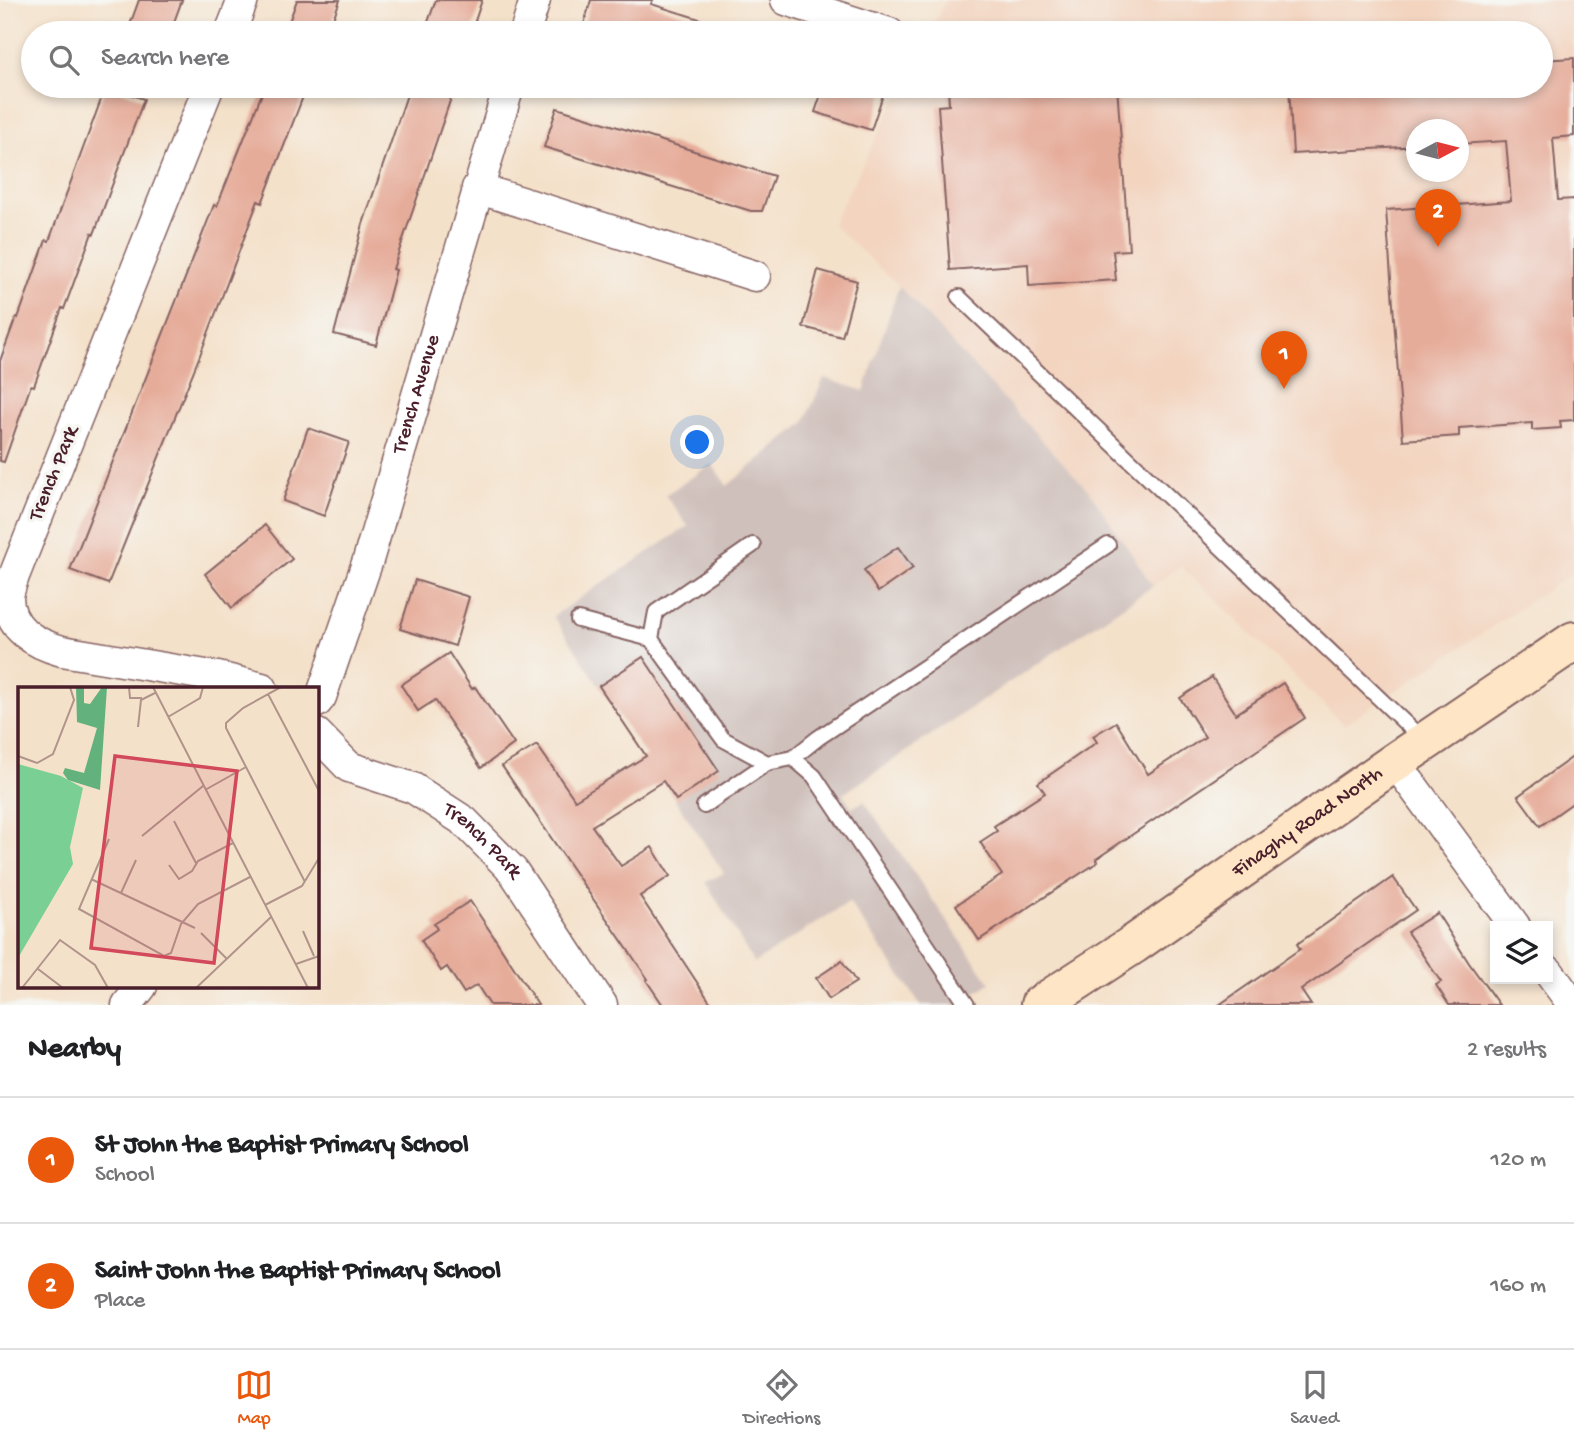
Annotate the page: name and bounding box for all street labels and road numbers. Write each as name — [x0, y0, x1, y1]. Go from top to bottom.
street label: Trench Avenue — [387, 331, 447, 458]
street label: Trench Park — [24, 421, 86, 526]
street label: Finaghy Road North — [1227, 762, 1388, 885]
street label: Trench Park — [437, 797, 529, 886]

